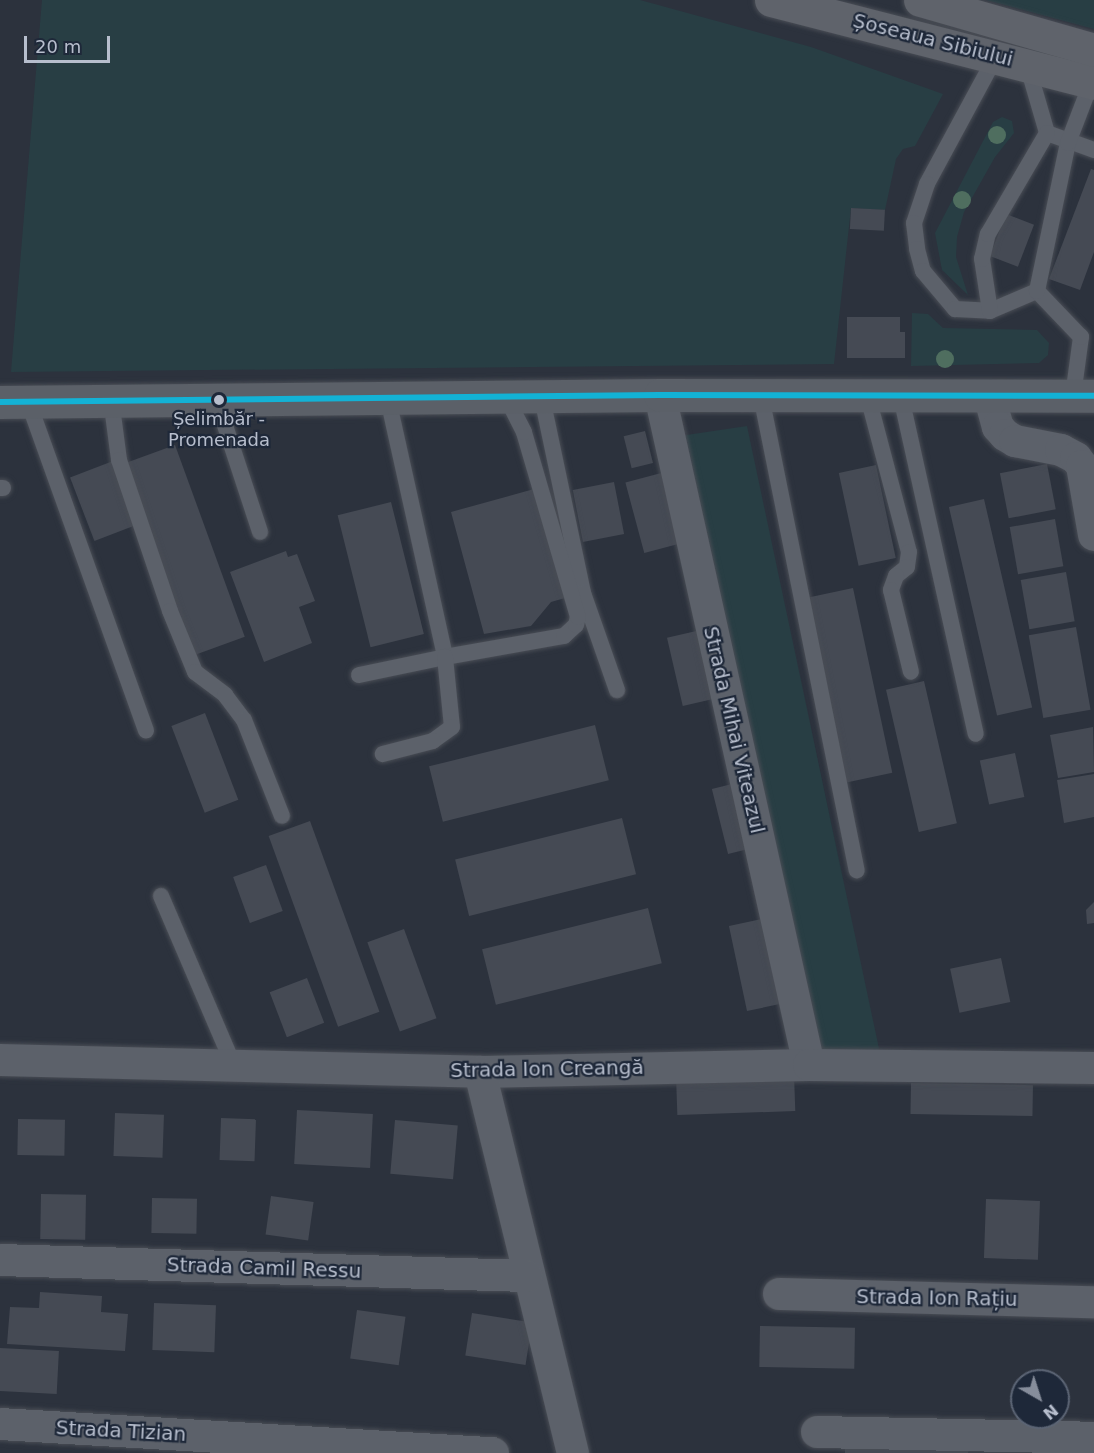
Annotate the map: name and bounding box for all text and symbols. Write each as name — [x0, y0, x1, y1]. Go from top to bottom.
street label: Șoseaua Sibiului — [850, 8, 1016, 72]
scale bar — [27, 24, 112, 62]
text: 20 m — [35, 36, 81, 57]
marker: Șelimbăr - Promenada — [213, 394, 225, 406]
place label: Șelimbăr - Promenada — [168, 409, 270, 452]
street label: Strada Mihai Viteazul — [698, 624, 770, 836]
street label: Strada Ion Creangă — [450, 1055, 644, 1083]
street label: Strada Camil Ressu — [166, 1253, 362, 1283]
street label: Strada Ion Rațiu — [856, 1285, 1018, 1311]
north arrow — [1010, 1369, 1070, 1429]
text: N — [1039, 1400, 1062, 1423]
street label: Strada Tizian — [55, 1416, 187, 1446]

